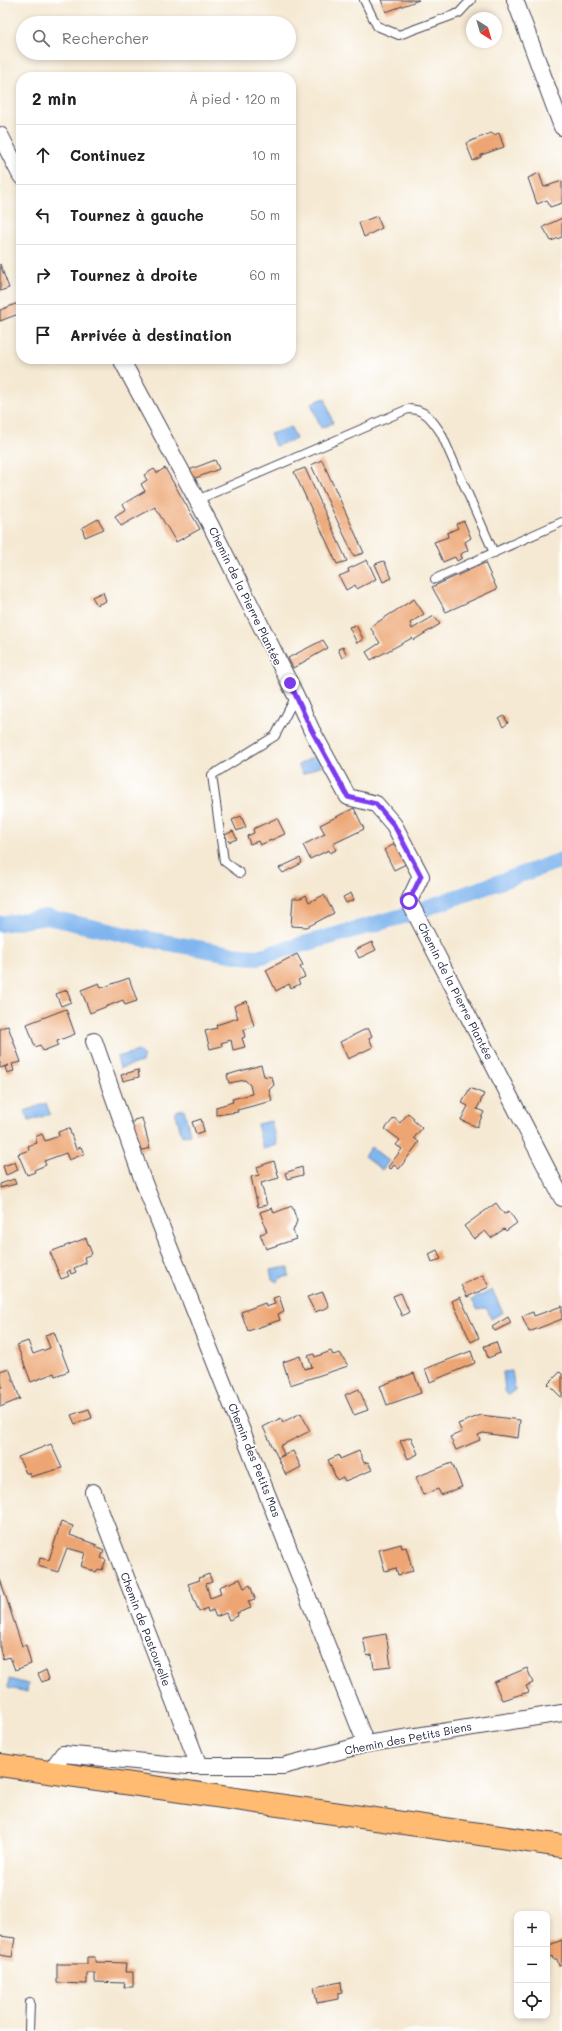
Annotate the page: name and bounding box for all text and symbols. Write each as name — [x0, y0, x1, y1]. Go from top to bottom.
north arrow — [466, 12, 502, 48]
search box — [16, 16, 296, 60]
icon: search — [30, 27, 52, 49]
text: Rechercher — [62, 28, 149, 48]
text: 2 min — [32, 87, 77, 109]
text: À pied · 120 m — [189, 90, 280, 107]
icon: ahead — [32, 144, 54, 166]
text: Continuez — [70, 145, 145, 165]
text: 10 m — [252, 146, 280, 163]
icon: left — [32, 204, 54, 226]
text: Tournez à gauche — [70, 205, 204, 225]
text: 50 m — [250, 206, 280, 223]
icon: right — [32, 264, 54, 286]
text: Tournez à droite — [70, 265, 198, 285]
text: 60 m — [250, 266, 280, 283]
icon: arrive — [32, 324, 54, 346]
text: Arrivée à destination — [70, 325, 232, 345]
street label: Chemin de la Pierre Plantée — [206, 524, 286, 668]
route end — [281, 674, 299, 692]
route start — [400, 892, 418, 910]
street label: Chemin de la Pierre Plantée — [415, 920, 497, 1062]
street label: Chemin des Petits Mas — [225, 1401, 285, 1519]
street label: Chemin de Pastourelle — [117, 1570, 175, 1688]
street label: Chemin des Petits Biens — [343, 1718, 473, 1758]
map controls — [514, 1911, 550, 2019]
button: + — [514, 1911, 550, 1947]
button: − — [514, 1947, 550, 1983]
button: locate — [514, 1983, 550, 2019]

